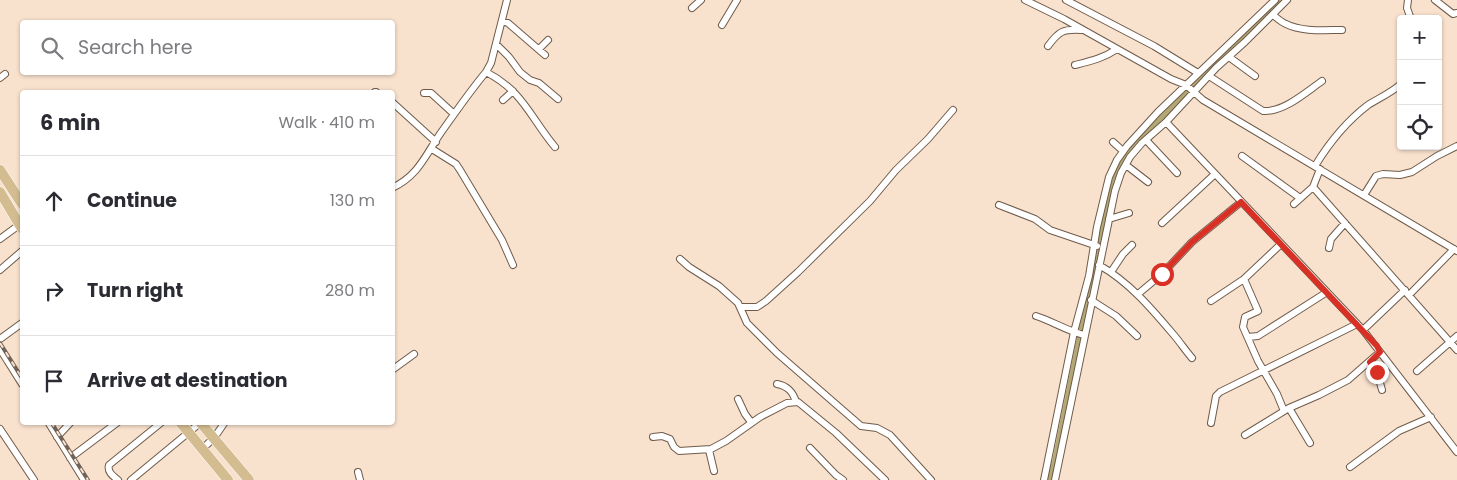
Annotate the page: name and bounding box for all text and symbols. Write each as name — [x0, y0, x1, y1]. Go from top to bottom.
map controls — [1397, 15, 1442, 150]
button: + — [1397, 15, 1442, 60]
search box — [20, 20, 395, 75]
icon: search — [38, 34, 66, 62]
text: Search here — [78, 34, 192, 61]
button: − — [1397, 60, 1442, 105]
button: locate — [1397, 105, 1442, 150]
text: 6 min — [40, 108, 100, 137]
text: Walk · 410 m — [278, 111, 375, 134]
icon: ahead — [40, 187, 68, 215]
text: Continue — [87, 187, 177, 214]
text: 130 m — [330, 189, 375, 212]
route start — [1151, 263, 1174, 286]
icon: right — [40, 277, 68, 305]
text: Turn right — [87, 277, 183, 304]
text: 280 m — [325, 279, 375, 302]
route end — [1366, 361, 1389, 384]
icon: arrive — [40, 367, 68, 395]
text: Arrive at destination — [87, 367, 288, 394]

